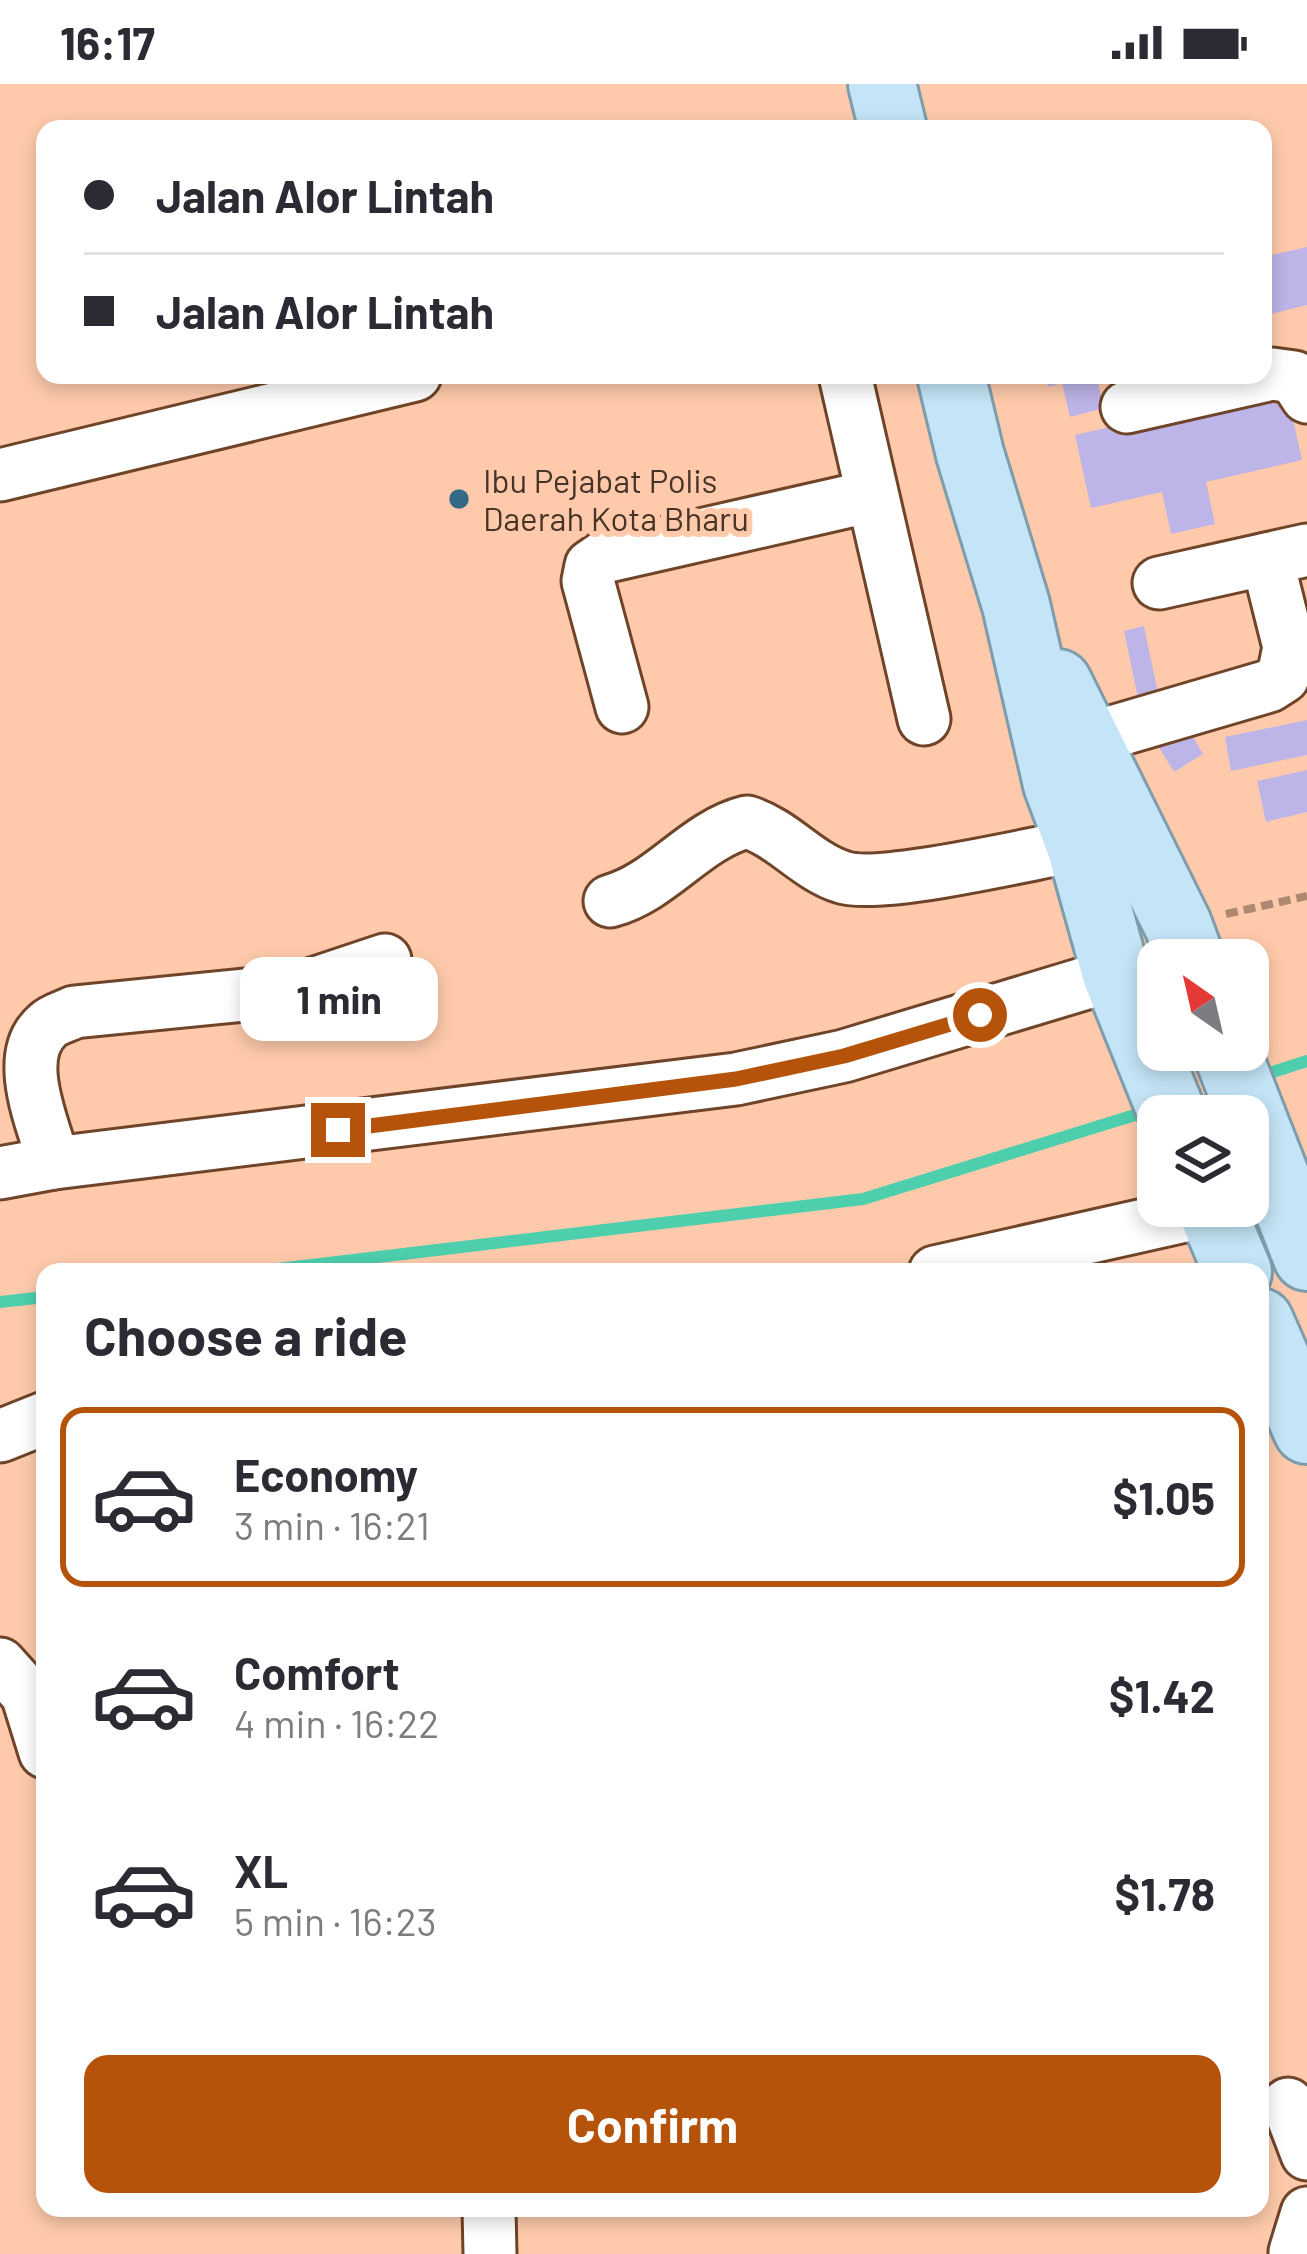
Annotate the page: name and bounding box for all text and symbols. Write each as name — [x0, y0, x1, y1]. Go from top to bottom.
text: 16:17 — [60, 15, 155, 69]
text: Jalan Alor Lintah — [156, 168, 494, 222]
text: Jalan Alor Lintah — [156, 284, 494, 338]
place label: Ibu Pejabat Polis Daerah Kota Bharu — [483, 460, 749, 538]
marker: Ibu Pejabat Polis Daerah Kota Bharu — [446, 486, 472, 512]
north arrow — [1137, 939, 1269, 1071]
map controls — [1137, 939, 1269, 1227]
callout: 1 min — [239, 956, 437, 1040]
text: 1 min — [296, 975, 382, 1022]
route start — [953, 988, 1007, 1042]
button: layers — [1137, 1095, 1269, 1227]
route end — [311, 1103, 365, 1157]
text: Choose a ride — [84, 1302, 408, 1367]
icon: car — [90, 1443, 198, 1551]
text: Economy — [234, 1447, 418, 1501]
text: $1.05 — [1112, 1470, 1215, 1524]
text: 3 min · 16:21 — [234, 1501, 430, 1548]
icon: car — [90, 1641, 198, 1749]
text: Comfort — [234, 1645, 400, 1699]
text: $1.42 — [1109, 1668, 1215, 1722]
text: 4 min · 16:22 — [234, 1699, 439, 1746]
icon: car — [90, 1839, 198, 1947]
text: XL — [234, 1843, 288, 1897]
text: $1.78 — [1115, 1866, 1215, 1920]
text: 5 min · 16:23 — [234, 1897, 437, 1944]
button: Confirm — [84, 2055, 1221, 2193]

